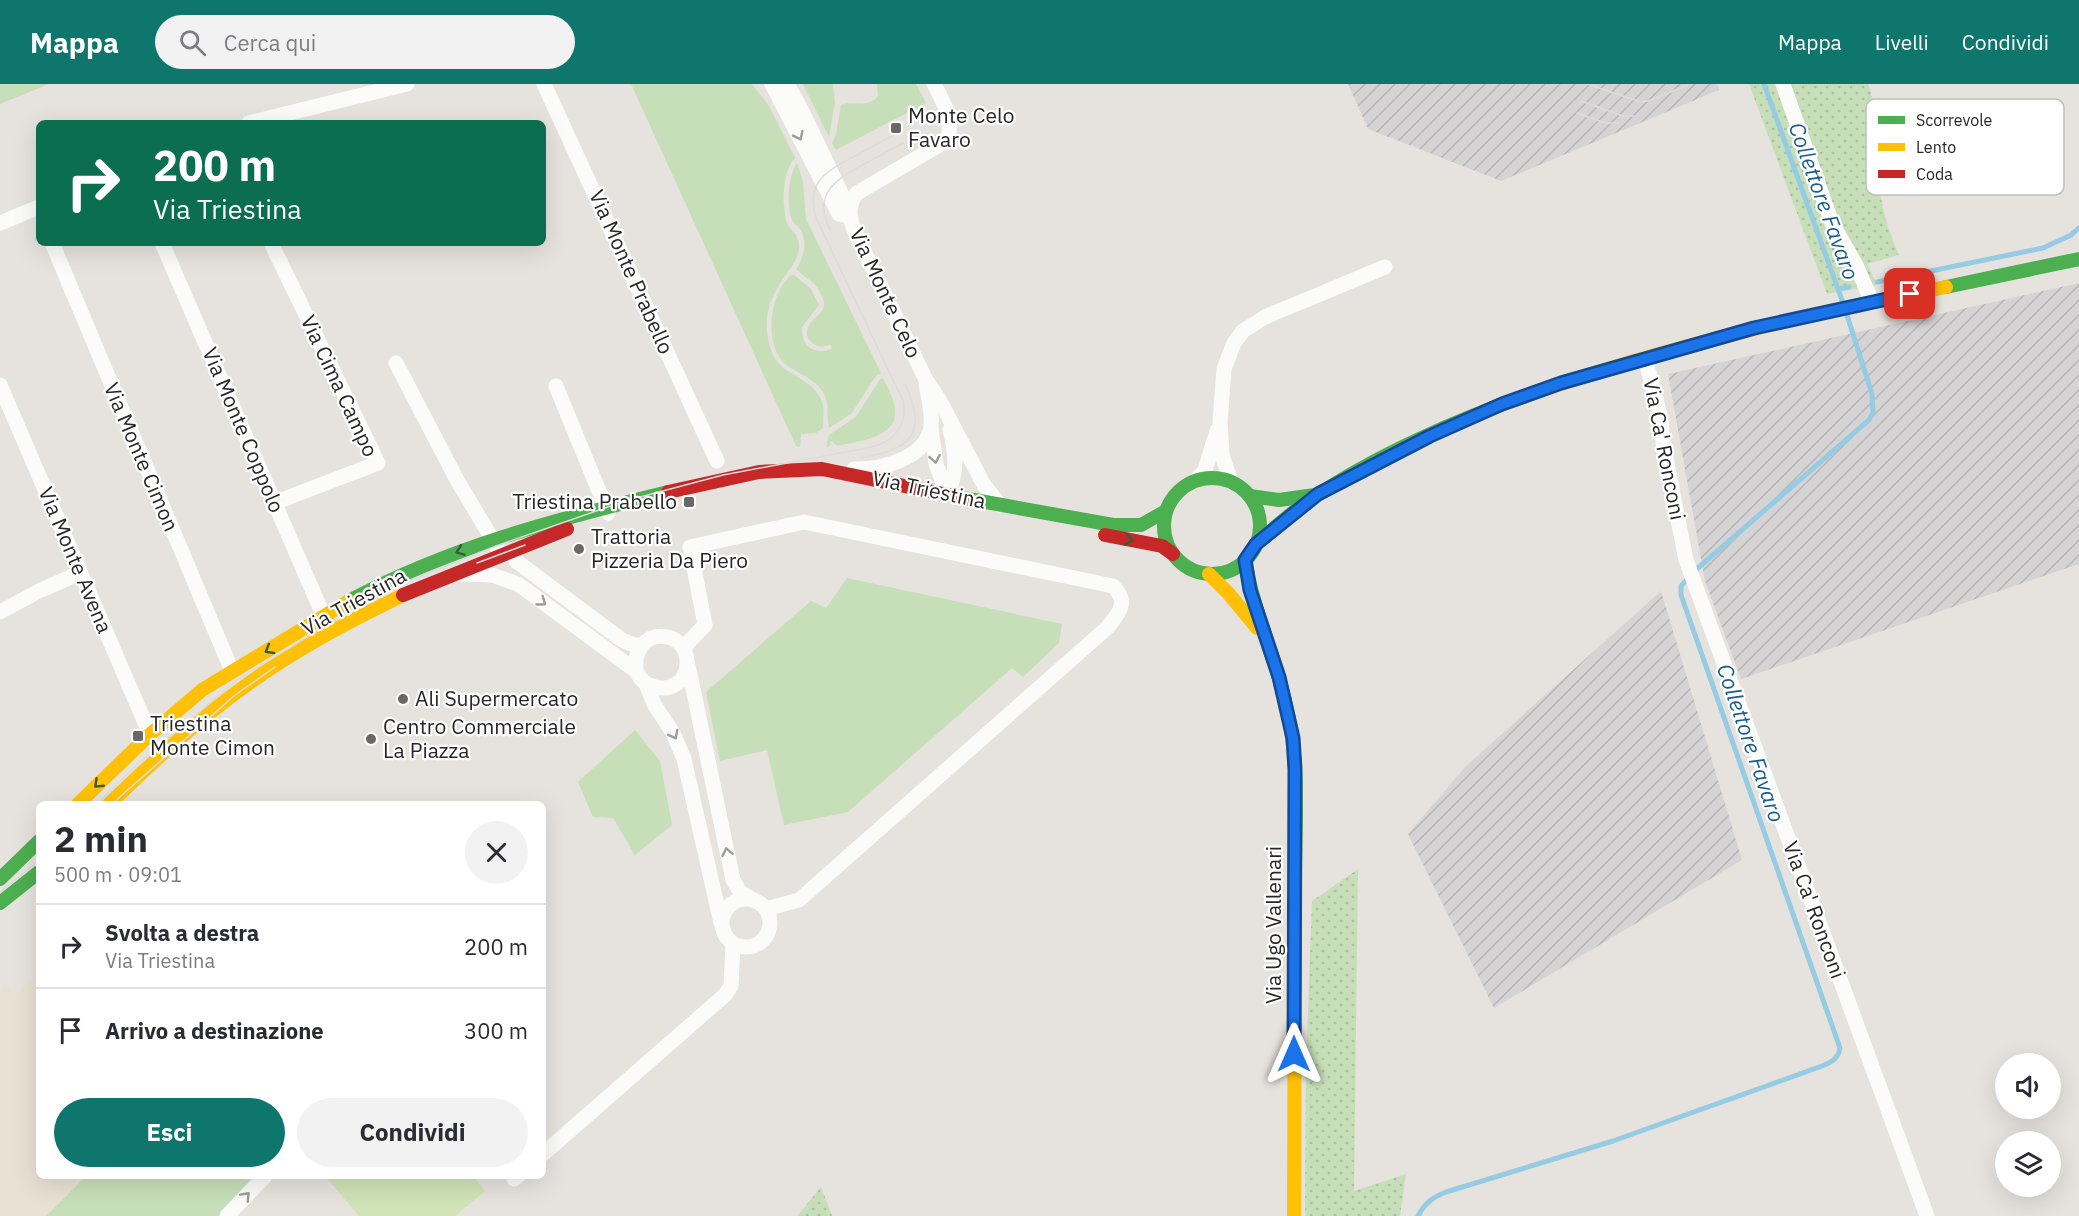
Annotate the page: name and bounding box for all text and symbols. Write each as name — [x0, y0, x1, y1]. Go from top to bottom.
search box — [155, 15, 575, 69]
text: Mappa — [30, 24, 119, 61]
icon: search — [176, 26, 209, 59]
text: Cerca qui — [224, 28, 316, 57]
text: Mappa — [1778, 28, 1842, 56]
text: Livelli — [1875, 28, 1929, 56]
text: Condividi — [1962, 28, 2049, 56]
legend — [1866, 99, 2064, 195]
place label: Monte Celo Favaro — [908, 101, 1015, 153]
text: Scorrevole — [1916, 110, 1993, 130]
water label: Collettore Favaro — [1783, 118, 1866, 284]
marker: Monte Celo Favaro — [889, 121, 903, 135]
one-way arrow — [792, 129, 804, 140]
text: Lento — [1916, 137, 1956, 157]
text: 200 m — [153, 138, 276, 193]
icon: right — [54, 144, 132, 222]
text: Coda — [1916, 164, 1953, 184]
street label: Via Monte Prabello — [583, 185, 681, 358]
text: Via Triestina — [153, 191, 302, 226]
street label: Via Monte Celo — [843, 223, 928, 362]
pin — [1884, 268, 1935, 319]
icon: arrive — [1893, 277, 1926, 310]
street label: Via Cima Campo — [295, 310, 385, 461]
street label: Via Monte Coppolo — [196, 343, 291, 517]
street label: Via Ca' Ronconi — [1637, 375, 1692, 522]
street label: Via Monte Cimon — [98, 378, 186, 535]
one-way arrow — [929, 455, 941, 464]
street label: Via Triestina — [870, 463, 989, 515]
street label: Via Monte Avena — [32, 482, 119, 637]
place label: Triestina Prabello — [513, 487, 677, 515]
marker: Triestina Prabello — [682, 495, 696, 509]
place label: Trattoria Pizzeria Da Piero — [591, 522, 748, 574]
one-way arrow — [1124, 533, 1134, 546]
marker: Trattoria Pizzeria Da Piero — [572, 542, 586, 556]
one-way arrow — [456, 544, 466, 557]
street label: Via Triestina — [296, 561, 411, 641]
one-way arrow — [536, 594, 547, 605]
one-way arrow — [265, 642, 275, 654]
water label: Collettore Favaro — [1711, 660, 1792, 826]
place label: Ali Supermercato — [415, 684, 578, 712]
marker: Ali Supermercato — [396, 692, 410, 706]
place label: Triestina Monte Cimon — [150, 709, 275, 761]
place label: Centro Commerciale La Piazza — [383, 712, 576, 764]
marker: Triestina Monte Cimon — [131, 729, 145, 743]
one-way arrow — [666, 729, 678, 740]
marker: Centro Commerciale La Piazza — [364, 732, 378, 746]
one-way arrow — [95, 777, 106, 788]
text: 2 min — [54, 815, 148, 862]
button: close — [465, 821, 528, 884]
street label: Via Ca' Ronconi — [1777, 837, 1853, 982]
street label: Via Ugo Vallenari — [1259, 846, 1287, 1004]
one-way arrow — [721, 847, 734, 857]
text: 500 m · 09:01 — [54, 861, 182, 888]
text: Svolta a destra — [105, 918, 259, 947]
icon: right — [54, 930, 87, 963]
text: 200 m — [464, 932, 528, 961]
text: Via Triestina — [105, 947, 215, 974]
icon: arrive — [54, 1014, 87, 1047]
text: Arrivo a destinazione — [105, 1016, 324, 1045]
text: 300 m — [464, 1016, 528, 1045]
position arrow — [1262, 1022, 1326, 1086]
map controls — [1995, 1053, 2061, 1197]
button: sound — [1995, 1053, 2061, 1119]
button: Esci — [54, 1098, 285, 1167]
button: Condividi — [297, 1098, 528, 1167]
button: layers — [1995, 1131, 2061, 1197]
one-way arrow — [239, 1192, 250, 1203]

